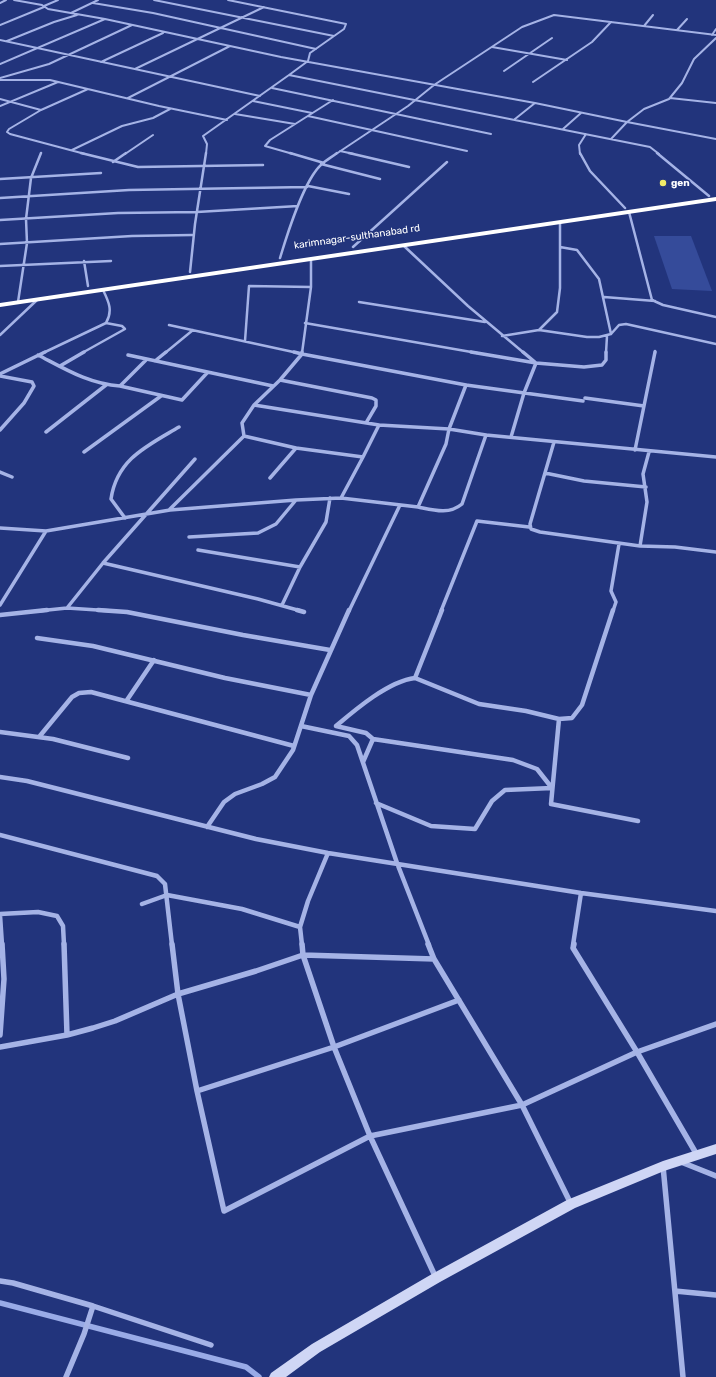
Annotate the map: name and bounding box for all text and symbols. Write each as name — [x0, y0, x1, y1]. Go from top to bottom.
place label: gen — [671, 177, 690, 189]
marker: gen — [658, 178, 668, 188]
street label: karimnagar-sulthanabad rd — [293, 222, 421, 252]

